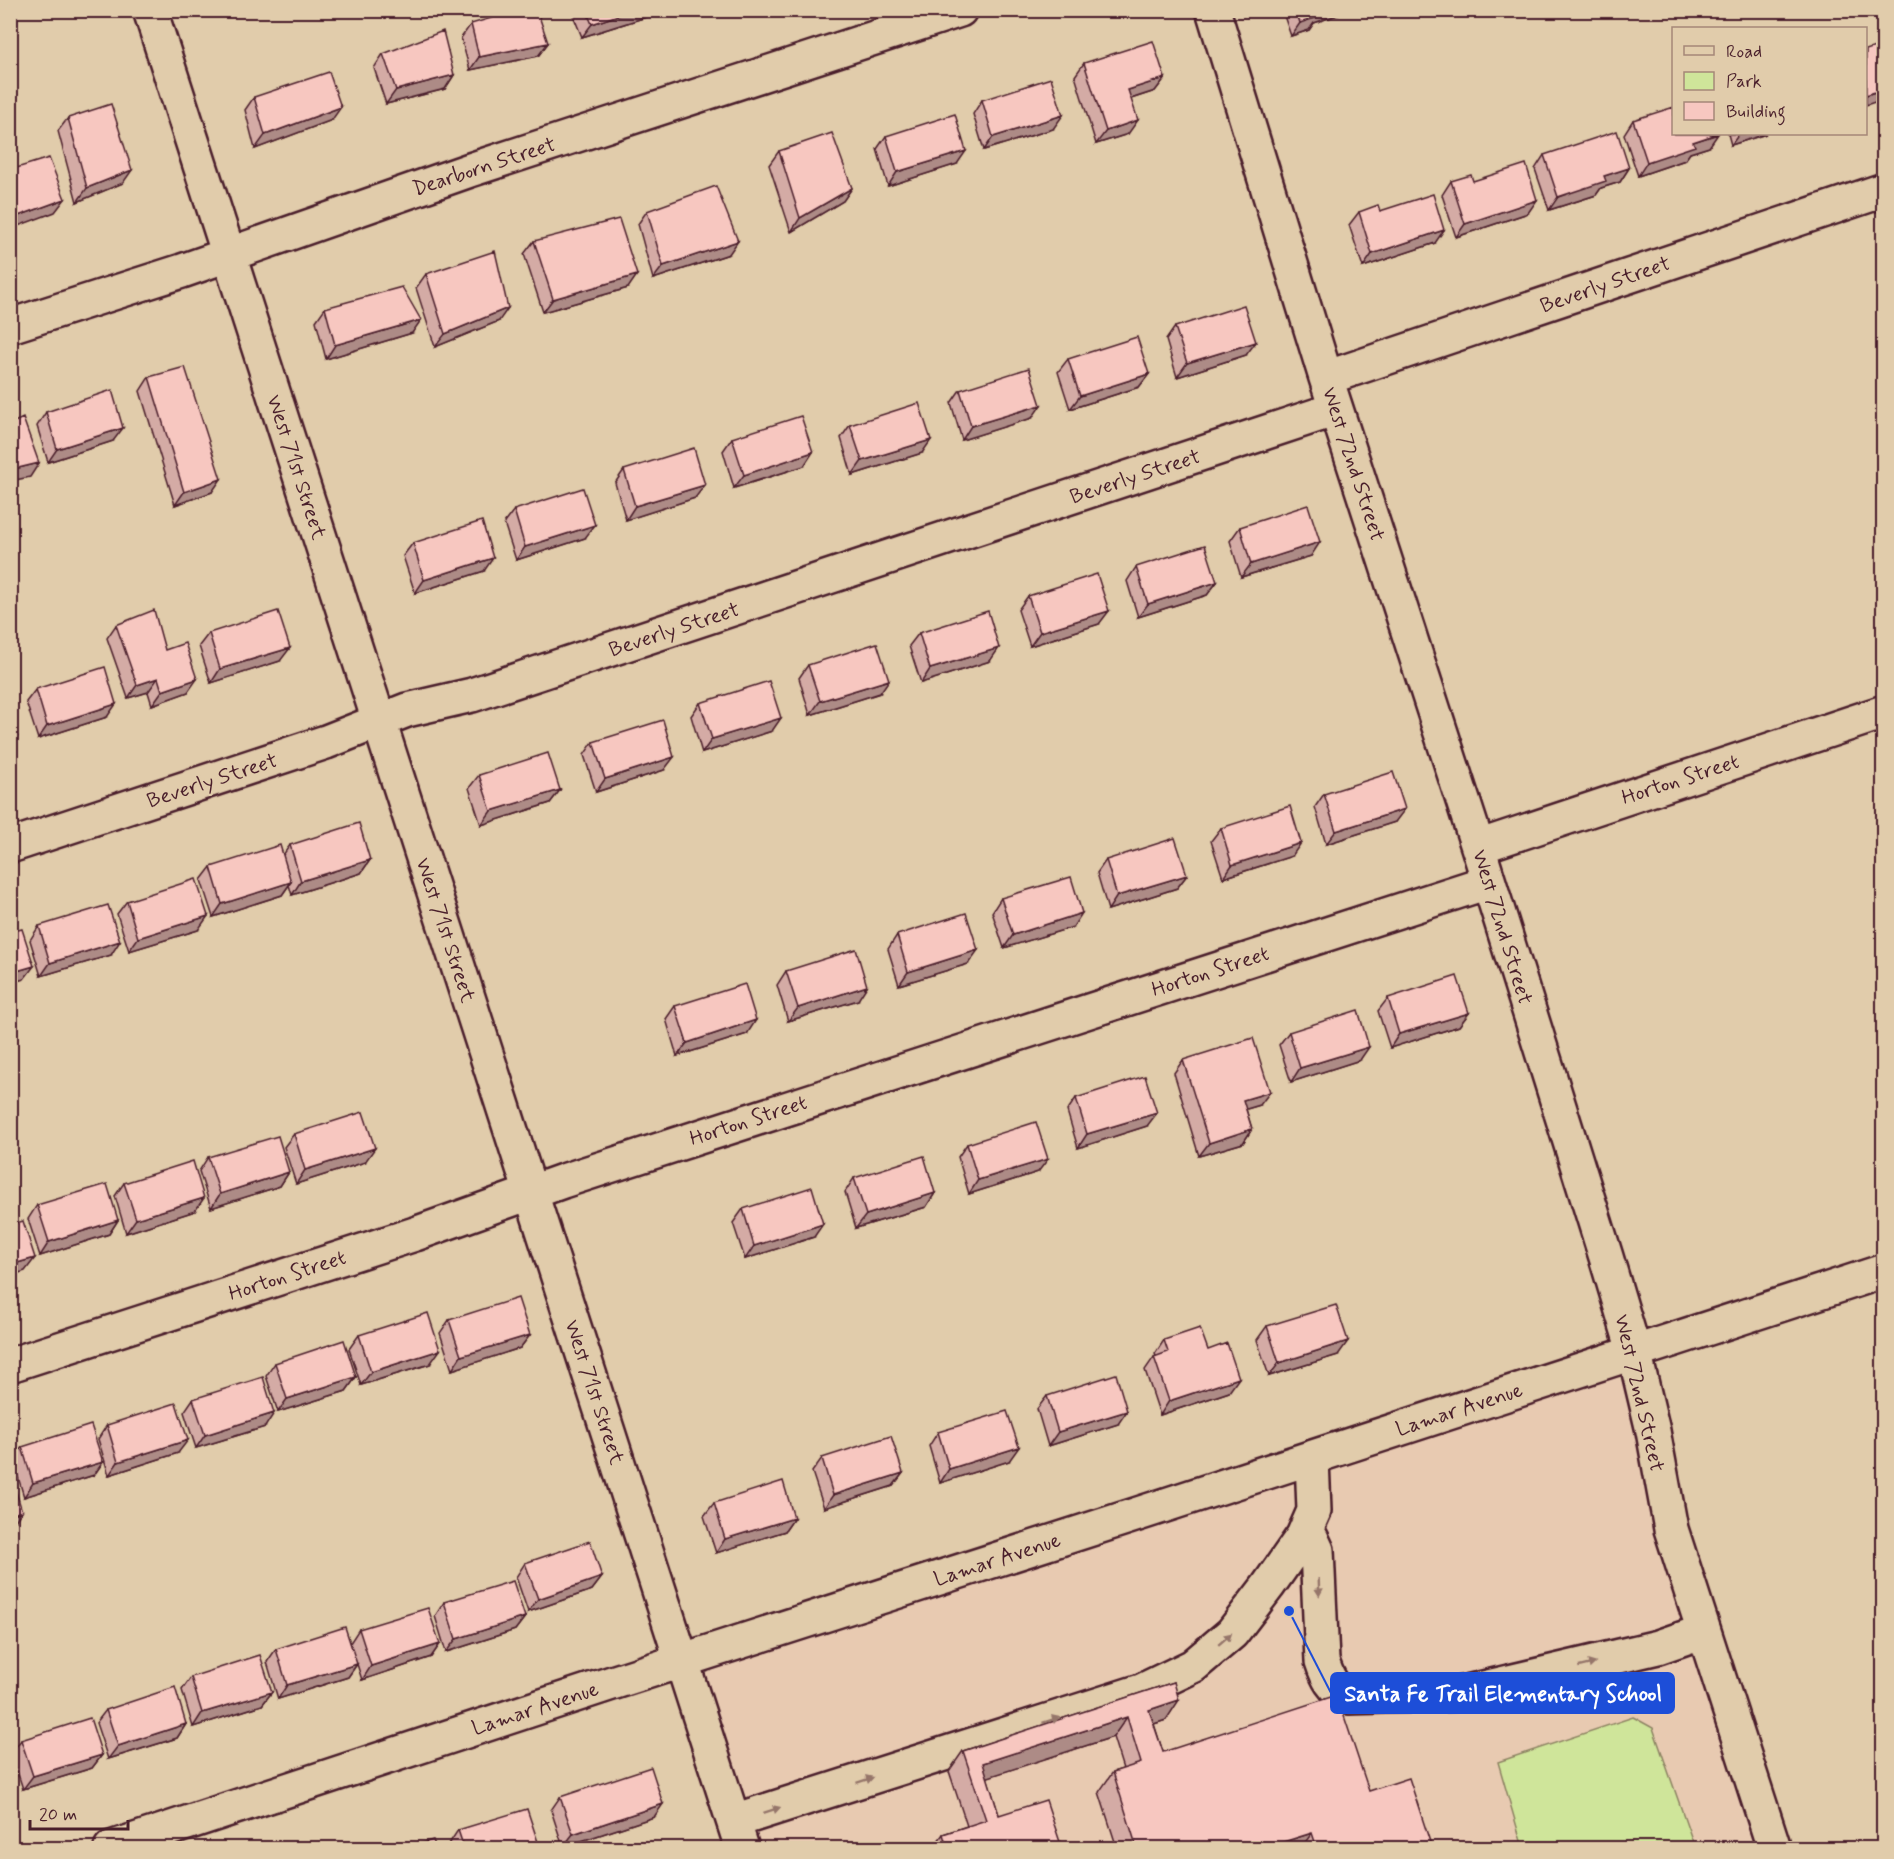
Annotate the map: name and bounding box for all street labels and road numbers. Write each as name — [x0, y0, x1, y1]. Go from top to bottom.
street label: Dearborn Street — [409, 131, 560, 203]
street label: Beverly Street — [1537, 250, 1674, 320]
street label: West 72nd Street — [1315, 384, 1391, 545]
street label: West 71st Street — [259, 391, 333, 544]
street label: Beverly Street — [1066, 443, 1204, 511]
street label: Beverly Street — [605, 596, 743, 664]
street label: Beverly Street — [143, 747, 281, 815]
street label: Horton Street — [1618, 748, 1743, 812]
street label: West 72nd Street — [1465, 846, 1539, 1008]
street label: West 71st Street — [408, 854, 482, 1007]
street label: Horton Street — [1148, 940, 1273, 1004]
street label: Horton Street — [686, 1089, 811, 1153]
street label: Horton Street — [225, 1244, 350, 1308]
street label: West 72nd Street — [1607, 1312, 1671, 1475]
street label: West 71st Street — [557, 1316, 631, 1469]
street label: Lamar Avenue — [1392, 1376, 1526, 1444]
street label: Lamar Avenue — [930, 1526, 1064, 1594]
street label: Lamar Avenue — [468, 1675, 602, 1743]

